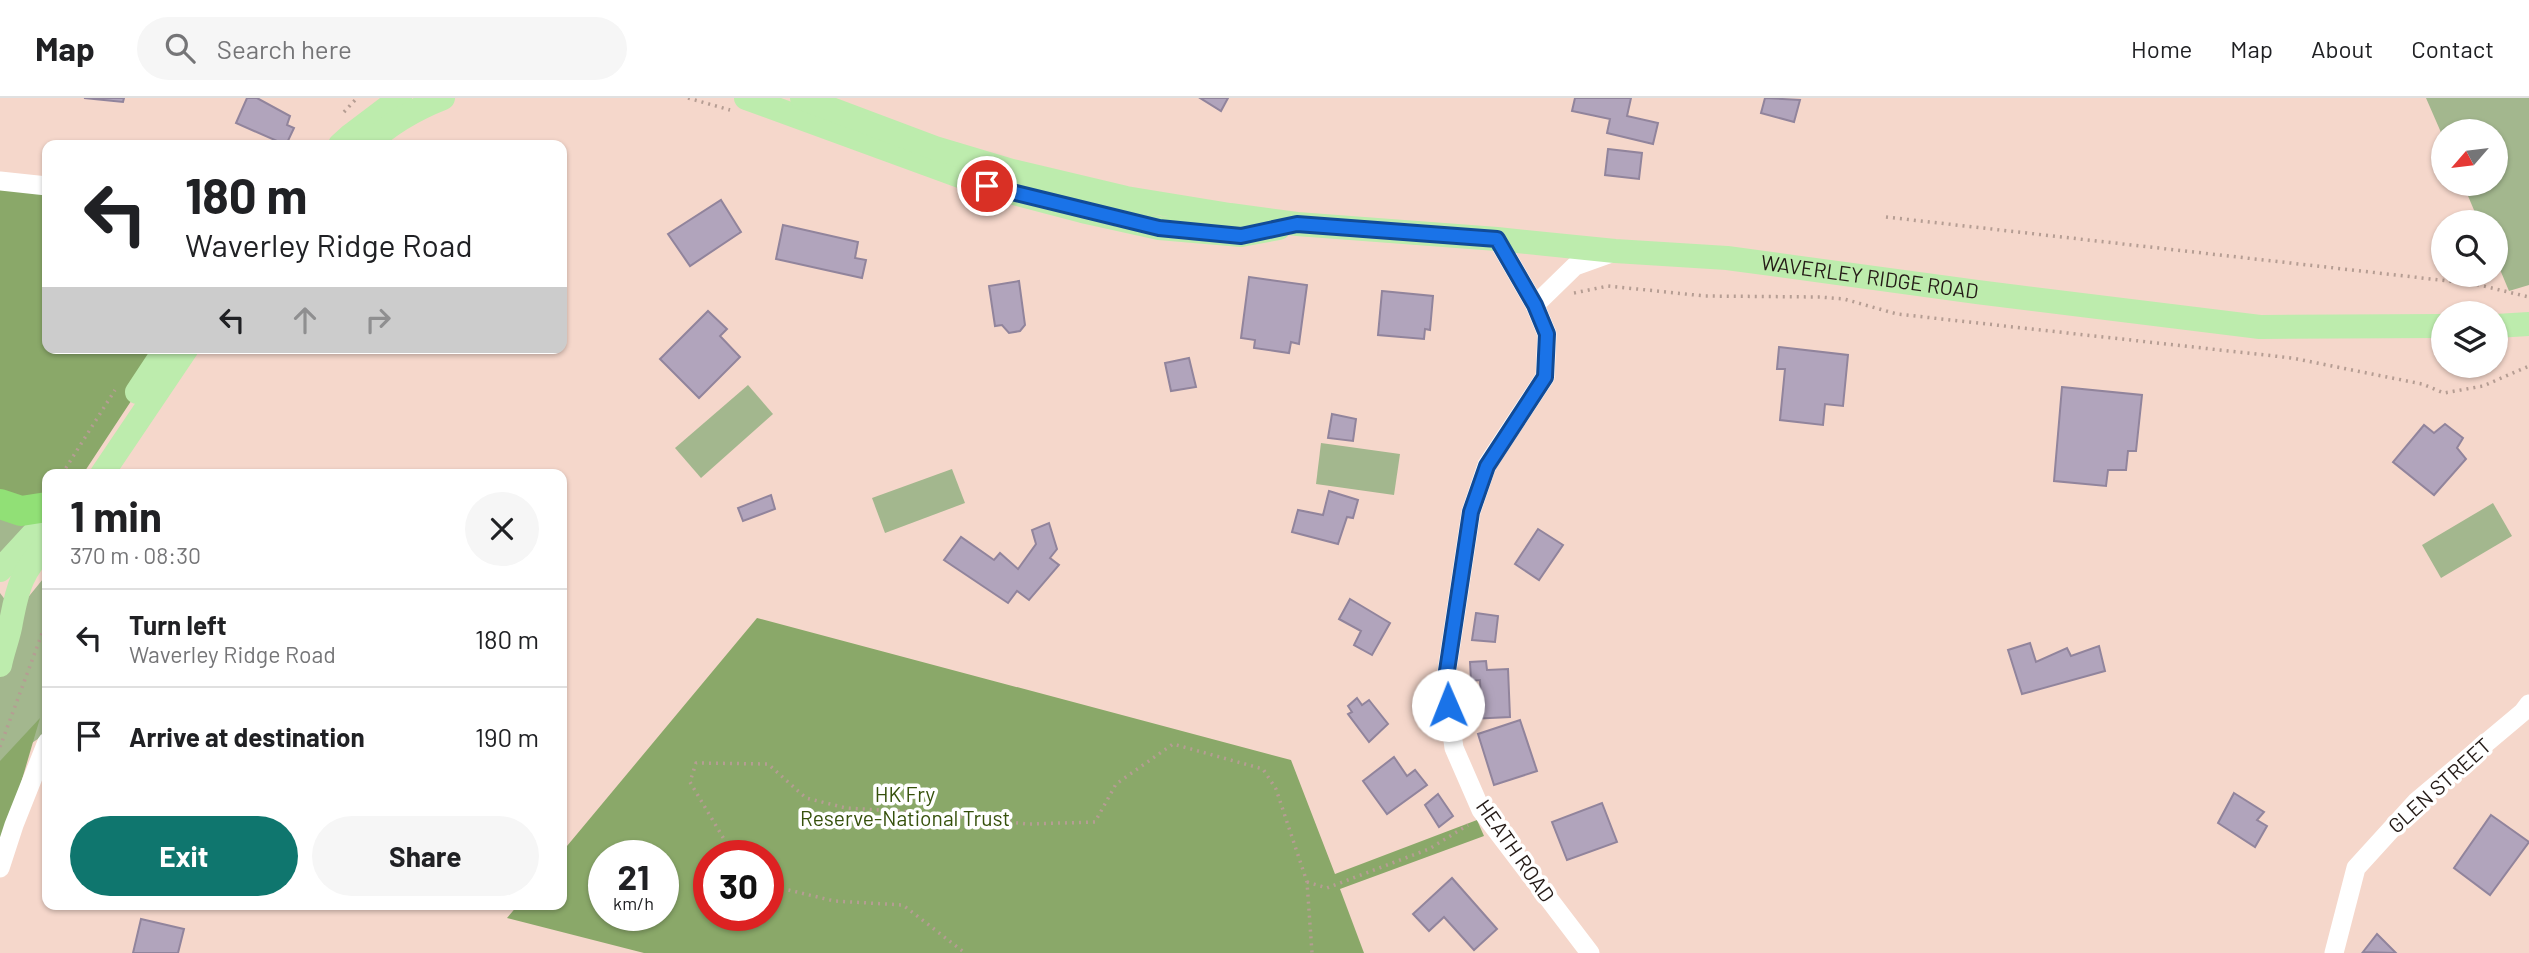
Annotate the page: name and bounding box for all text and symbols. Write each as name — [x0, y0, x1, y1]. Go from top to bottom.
search box — [137, 17, 627, 80]
text: Map — [35, 28, 95, 68]
icon: search — [161, 29, 199, 67]
text: Search here — [217, 33, 352, 64]
text: Home — [2131, 34, 2192, 63]
text: Map — [2230, 34, 2273, 63]
text: About — [2311, 34, 2373, 63]
text: Contact — [2411, 34, 2494, 63]
north arrow — [2431, 119, 2508, 196]
map controls — [2431, 119, 2508, 378]
pin — [957, 156, 1017, 216]
text: 180 m — [185, 165, 308, 224]
icon: arrive — [968, 167, 1006, 205]
icon: left — [70, 168, 161, 259]
button: search — [2431, 210, 2508, 287]
text: Waverley Ridge Road — [185, 225, 473, 263]
street label: WAVERLEY RIDGE ROAD — [1760, 249, 1980, 303]
icon: left — [213, 301, 251, 339]
icon: ahead — [286, 301, 324, 339]
icon: right — [359, 301, 397, 339]
button: layers — [2431, 301, 2508, 378]
text: 1 min — [70, 490, 162, 540]
button: close — [465, 492, 539, 566]
text: 370 m · 08:30 — [70, 541, 201, 569]
text: Turn left — [129, 609, 227, 640]
icon: left — [70, 619, 108, 657]
text: 180 m — [475, 623, 539, 654]
text: Waverley Ridge Road — [129, 640, 336, 668]
position arrow — [1411, 668, 1485, 742]
icon: arrive — [70, 717, 108, 755]
text: Arrive at destination — [129, 721, 365, 752]
text: 190 m — [475, 721, 539, 752]
street label: GLEN STREET — [2382, 732, 2496, 838]
park label: HK Fry Reserve-National Trust — [800, 781, 1010, 830]
street label: HEATH ROAD — [1472, 794, 1561, 906]
button: Exit — [70, 816, 298, 896]
button: Share — [312, 816, 539, 896]
speed limit sign: 30 — [693, 840, 784, 931]
text: 21 — [618, 855, 649, 897]
text: km/h — [613, 892, 654, 914]

